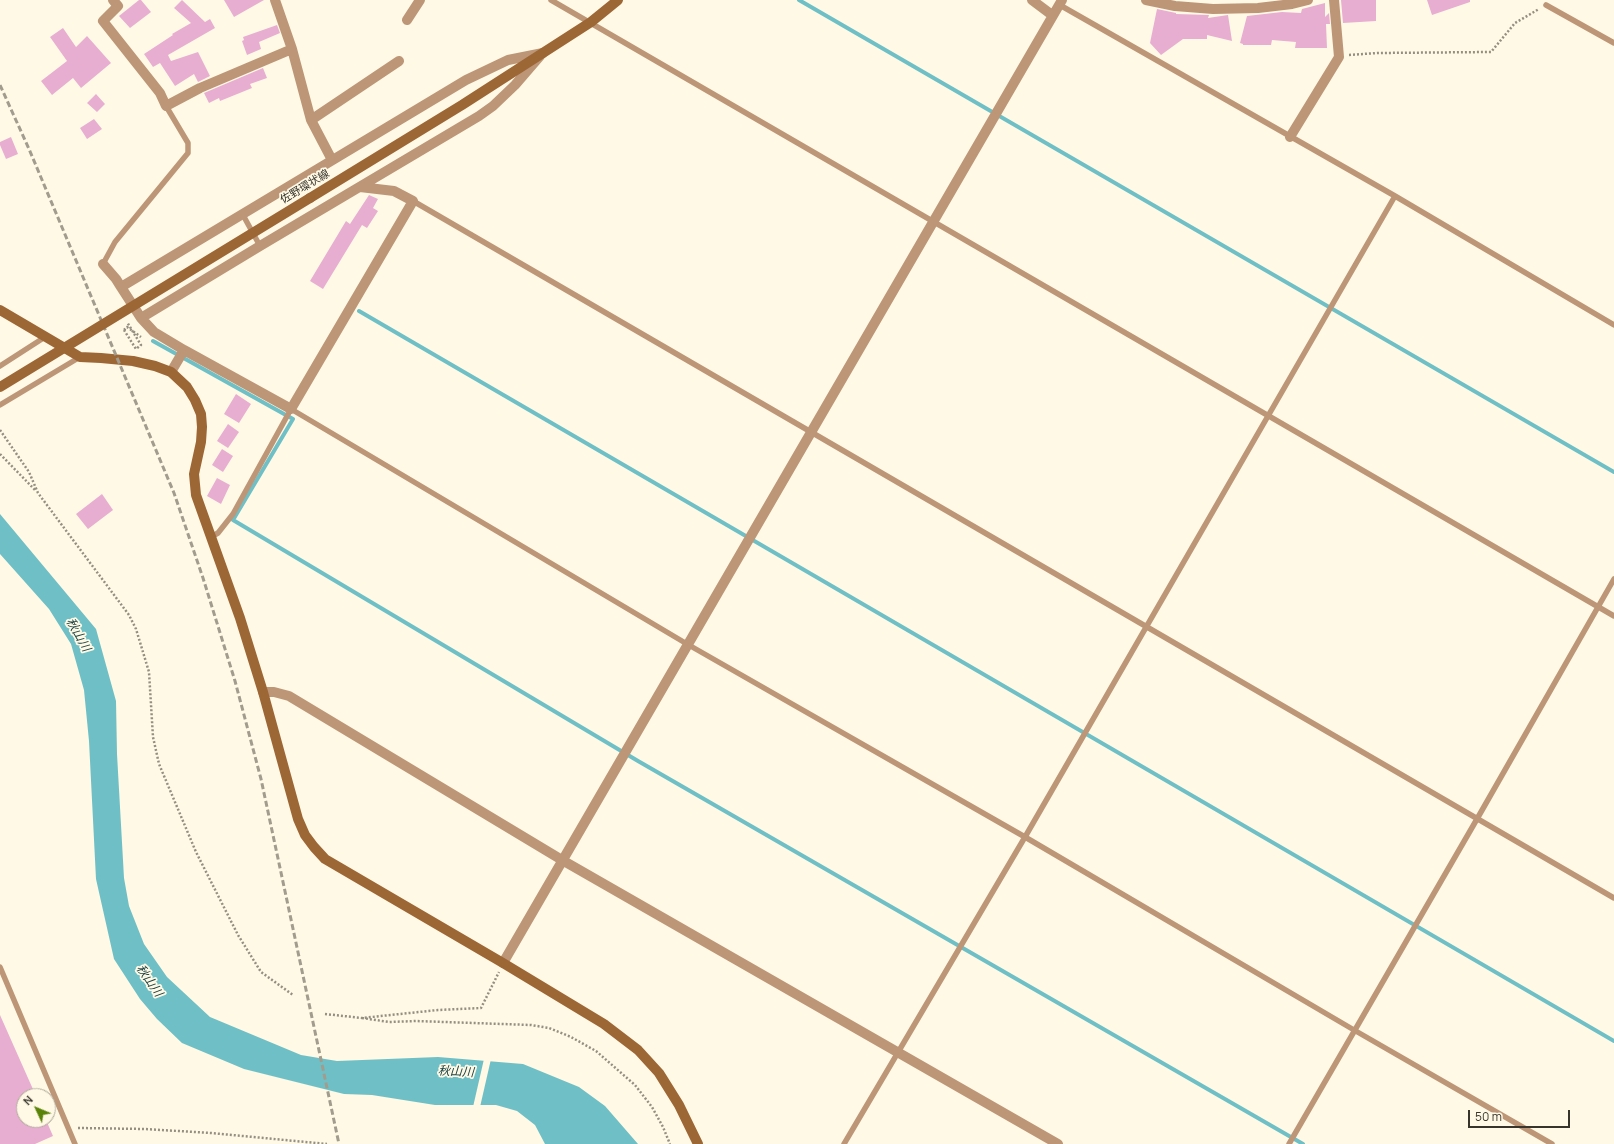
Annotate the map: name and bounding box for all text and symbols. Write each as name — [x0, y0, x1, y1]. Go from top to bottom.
street label: 佐野環状線 — [278, 167, 332, 207]
water label: 秋山川 — [63, 616, 93, 654]
water label: 秋山川 — [133, 962, 165, 1000]
water label: 秋山川 — [438, 1064, 474, 1080]
north arrow — [16, 1088, 56, 1128]
text: N — [20, 1092, 36, 1108]
scale bar — [1470, 1102, 1572, 1128]
text: 50 m — [1475, 1108, 1502, 1125]

